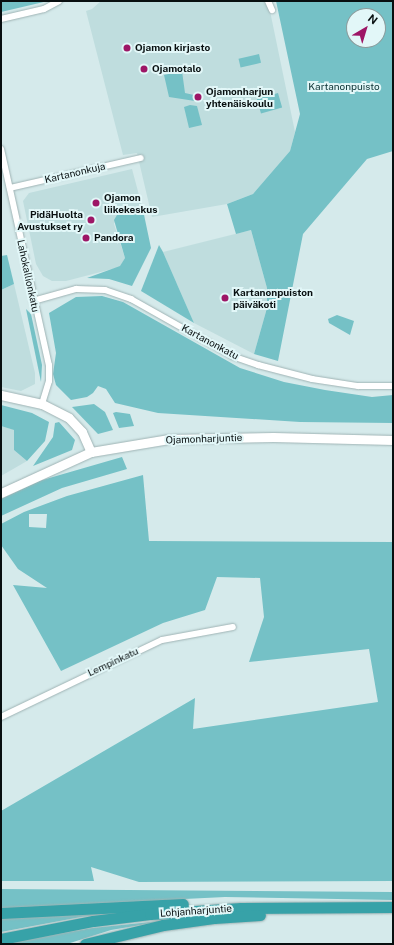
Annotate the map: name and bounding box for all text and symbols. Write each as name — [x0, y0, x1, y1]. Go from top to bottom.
north arrow — [346, 8, 386, 48]
text: N — [366, 12, 380, 27]
place label: Ojamon kirjasto — [135, 42, 210, 54]
marker: Ojamon kirjasto — [122, 43, 132, 53]
place label: Ojamotalo — [152, 63, 201, 75]
marker: Ojamotalo — [139, 64, 149, 74]
park label: Kartanonpuisto — [308, 81, 380, 93]
place label: Ojamonharjun yhtenäiskoulu — [206, 85, 273, 108]
marker: Ojamonharjun yhtenäiskoulu — [193, 92, 203, 102]
street label: Kartanonkuja — [43, 160, 107, 186]
place label: Ojamon liikekeskus — [104, 191, 157, 214]
marker: Ojamon liikekeskus — [91, 198, 101, 208]
place label: PidäHuolta Avustukset ry — [17, 208, 83, 232]
marker: PidäHuolta Avustukset ry — [86, 215, 96, 225]
place label: Pandora — [94, 232, 133, 244]
marker: Pandora — [81, 233, 91, 243]
street label: Lahokallionkatu — [14, 239, 42, 313]
place label: Kartanonpuiston päiväkoti — [233, 286, 313, 310]
marker: Kartanonpuiston päiväkoti — [220, 293, 230, 303]
street label: Kartanonkatu — [179, 322, 241, 362]
street label: Ojamonharjuntie — [165, 432, 243, 446]
street label: Lempinkatu — [86, 645, 140, 679]
street label: Lohjanharjuntie — [160, 902, 232, 920]

